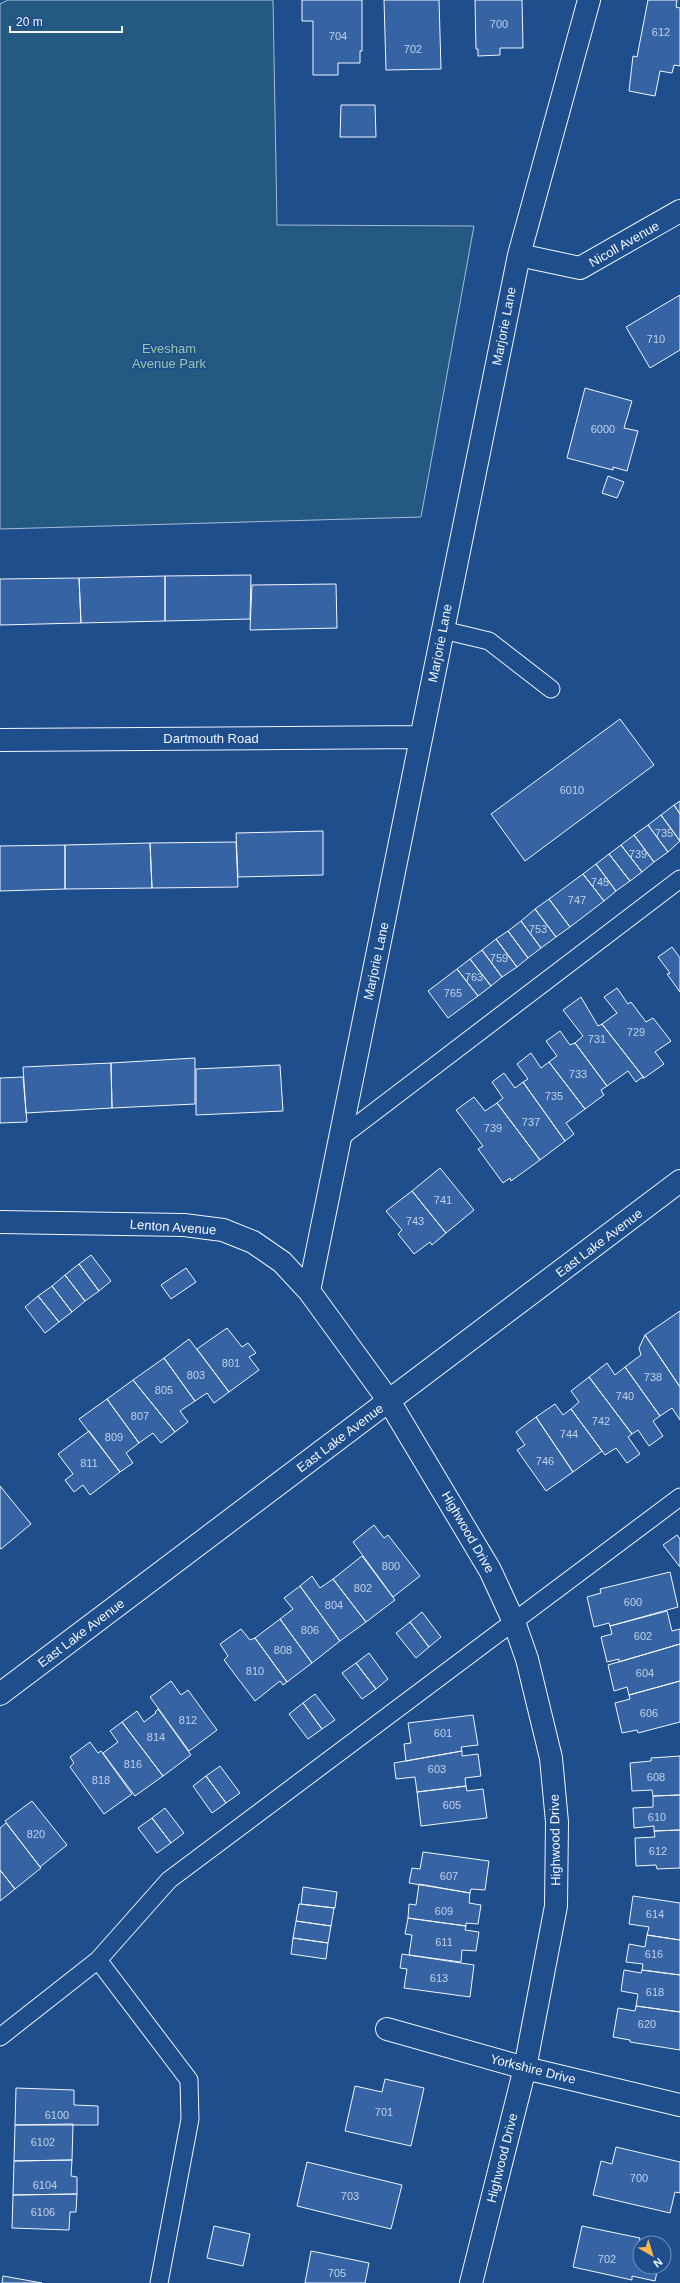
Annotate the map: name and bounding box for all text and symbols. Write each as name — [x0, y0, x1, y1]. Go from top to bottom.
scale bar — [10, 8, 122, 34]
text: 20 m — [16, 15, 43, 29]
house number: 700 — [490, 18, 508, 30]
house number: 612 — [652, 26, 670, 38]
house number: 704 — [329, 30, 347, 42]
house number: 702 — [404, 43, 422, 55]
street label: Nicoll Avenue — [586, 218, 662, 270]
street label: Marjorie Lane — [489, 286, 519, 366]
house number: 710 — [647, 333, 665, 345]
park label: Evesham Avenue Park — [132, 341, 207, 371]
house number: 6000 — [591, 423, 615, 435]
street label: Marjorie Lane — [425, 603, 455, 683]
street label: Dartmouth Road — [163, 731, 259, 746]
house number: 6010 — [560, 784, 584, 796]
house number: 735 — [655, 827, 673, 839]
house number: 739 — [629, 848, 647, 860]
house number: 745 — [591, 876, 609, 888]
house number: 747 — [568, 894, 586, 906]
street label: Marjorie Lane — [360, 921, 392, 1001]
house number: 753 — [529, 923, 547, 935]
house number: 759 — [490, 952, 508, 964]
house number: 763 — [465, 971, 483, 983]
house number: 765 — [444, 987, 462, 999]
house number: 729 — [627, 1026, 645, 1038]
house number: 731 — [588, 1033, 606, 1045]
house number: 733 — [569, 1068, 587, 1080]
house number: 735 — [545, 1090, 563, 1102]
house number: 737 — [522, 1116, 540, 1128]
house number: 739 — [484, 1122, 502, 1134]
house number: 741 — [434, 1194, 452, 1206]
street label: East Lake Avenue — [553, 1206, 645, 1280]
house number: 743 — [406, 1215, 424, 1227]
street label: Lenton Avenue — [129, 1217, 217, 1237]
house number: 801 — [222, 1357, 240, 1369]
house number: 803 — [187, 1369, 205, 1381]
house number: 738 — [644, 1371, 662, 1383]
house number: 805 — [155, 1384, 173, 1396]
house number: 740 — [616, 1390, 634, 1402]
street label: East Lake Avenue — [294, 1401, 386, 1475]
house number: 807 — [131, 1410, 149, 1422]
house number: 742 — [592, 1415, 610, 1427]
house number: 744 — [560, 1428, 578, 1440]
house number: 809 — [105, 1431, 123, 1443]
house number: 746 — [536, 1455, 554, 1467]
house number: 811 — [80, 1457, 98, 1469]
street label: Highwood Drive — [439, 1489, 497, 1575]
house number: 800 — [382, 1560, 400, 1572]
house number: 802 — [354, 1582, 372, 1594]
street label: East Lake Avenue — [35, 1596, 127, 1670]
house number: 600 — [624, 1596, 642, 1608]
house number: 804 — [325, 1599, 343, 1611]
house number: 806 — [301, 1624, 319, 1636]
house number: 602 — [634, 1630, 652, 1642]
house number: 808 — [274, 1644, 292, 1656]
house number: 810 — [246, 1665, 264, 1677]
house number: 604 — [636, 1667, 654, 1679]
house number: 606 — [640, 1707, 658, 1719]
house number: 812 — [179, 1714, 197, 1726]
house number: 601 — [434, 1727, 452, 1739]
house number: 814 — [147, 1731, 165, 1743]
house number: 816 — [124, 1758, 142, 1770]
house number: 603 — [428, 1763, 446, 1775]
house number: 608 — [647, 1771, 665, 1783]
house number: 818 — [92, 1774, 110, 1786]
street label: Highwood Drive — [547, 1794, 563, 1886]
house number: 605 — [443, 1799, 461, 1811]
house number: 610 — [648, 1811, 666, 1823]
house number: 820 — [27, 1828, 45, 1840]
house number: 612 — [649, 1845, 667, 1857]
house number: 607 — [440, 1870, 458, 1882]
house number: 609 — [435, 1905, 453, 1917]
house number: 614 — [646, 1908, 664, 1920]
house number: 611 — [435, 1936, 453, 1948]
house number: 616 — [645, 1948, 663, 1960]
house number: 613 — [430, 1972, 448, 1984]
house number: 618 — [646, 1986, 664, 1998]
house number: 620 — [638, 2018, 656, 2030]
street label: Yorkshire Drive — [489, 2051, 577, 2087]
house number: 701 — [375, 2106, 393, 2118]
house number: 6100 — [45, 2109, 69, 2121]
street label: Highwood Drive — [484, 2112, 520, 2204]
house number: 6102 — [31, 2136, 55, 2148]
house number: 700 — [630, 2172, 648, 2184]
house number: 6104 — [33, 2179, 57, 2191]
house number: 703 — [341, 2190, 359, 2202]
house number: 6106 — [31, 2206, 55, 2218]
north arrow — [632, 2235, 672, 2275]
house number: 702 — [598, 2253, 616, 2265]
text: N — [651, 2256, 665, 2270]
house number: 705 — [328, 2267, 346, 2279]

